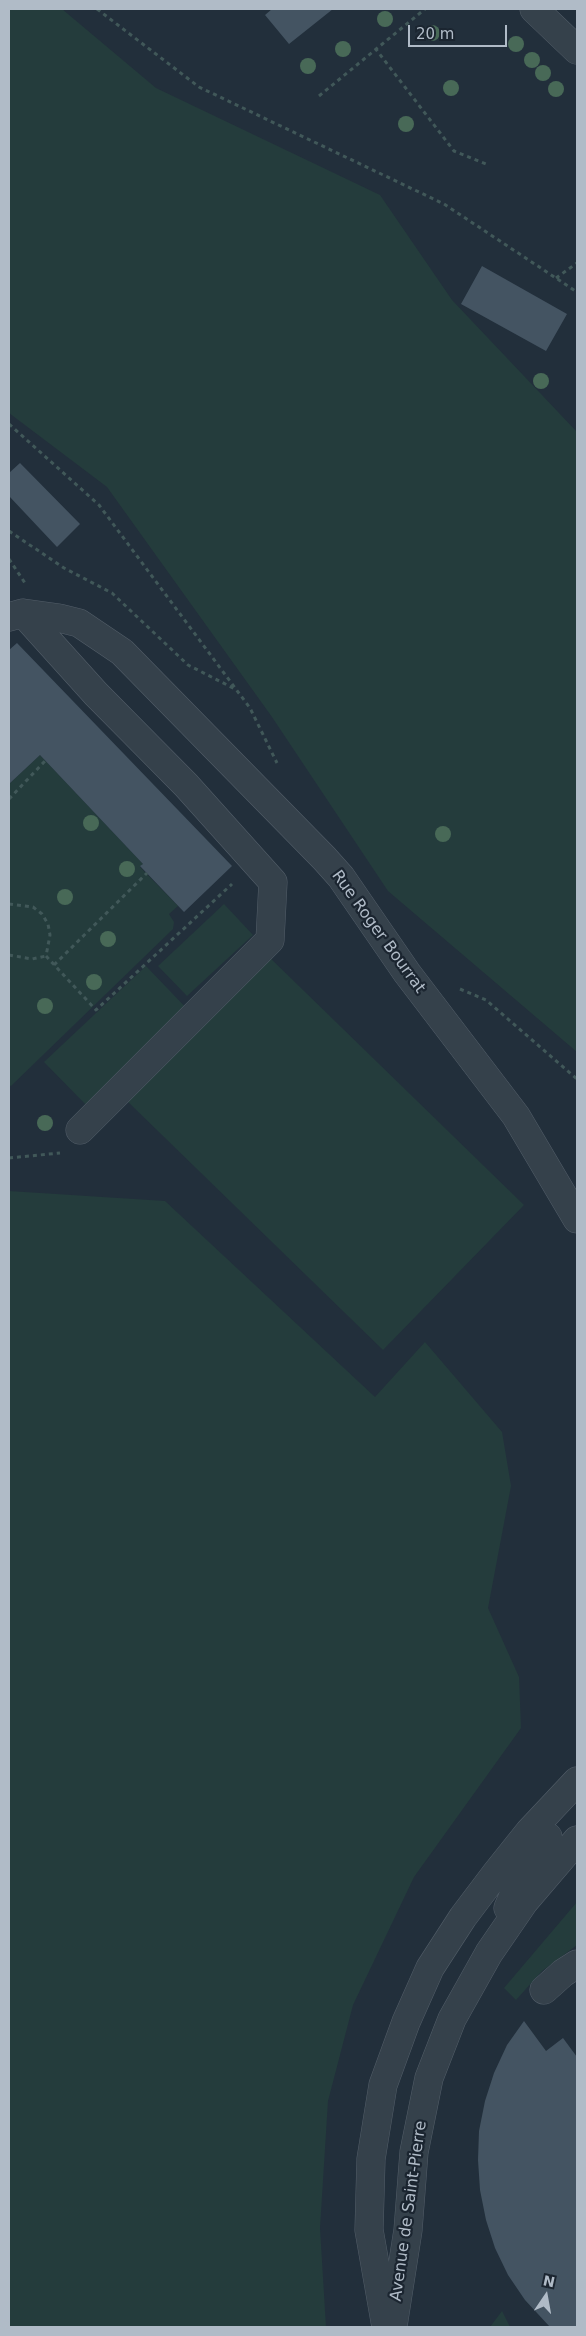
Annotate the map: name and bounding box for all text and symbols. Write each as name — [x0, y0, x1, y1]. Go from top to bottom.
scale bar — [411, 15, 510, 47]
text: 20 m — [416, 25, 454, 43]
street label: Rue Roger Bourrat — [327, 867, 429, 997]
street label: Avenue de Saint-Pierre — [387, 2119, 431, 2303]
north arrow — [521, 2271, 571, 2321]
text: N — [542, 2272, 557, 2290]

